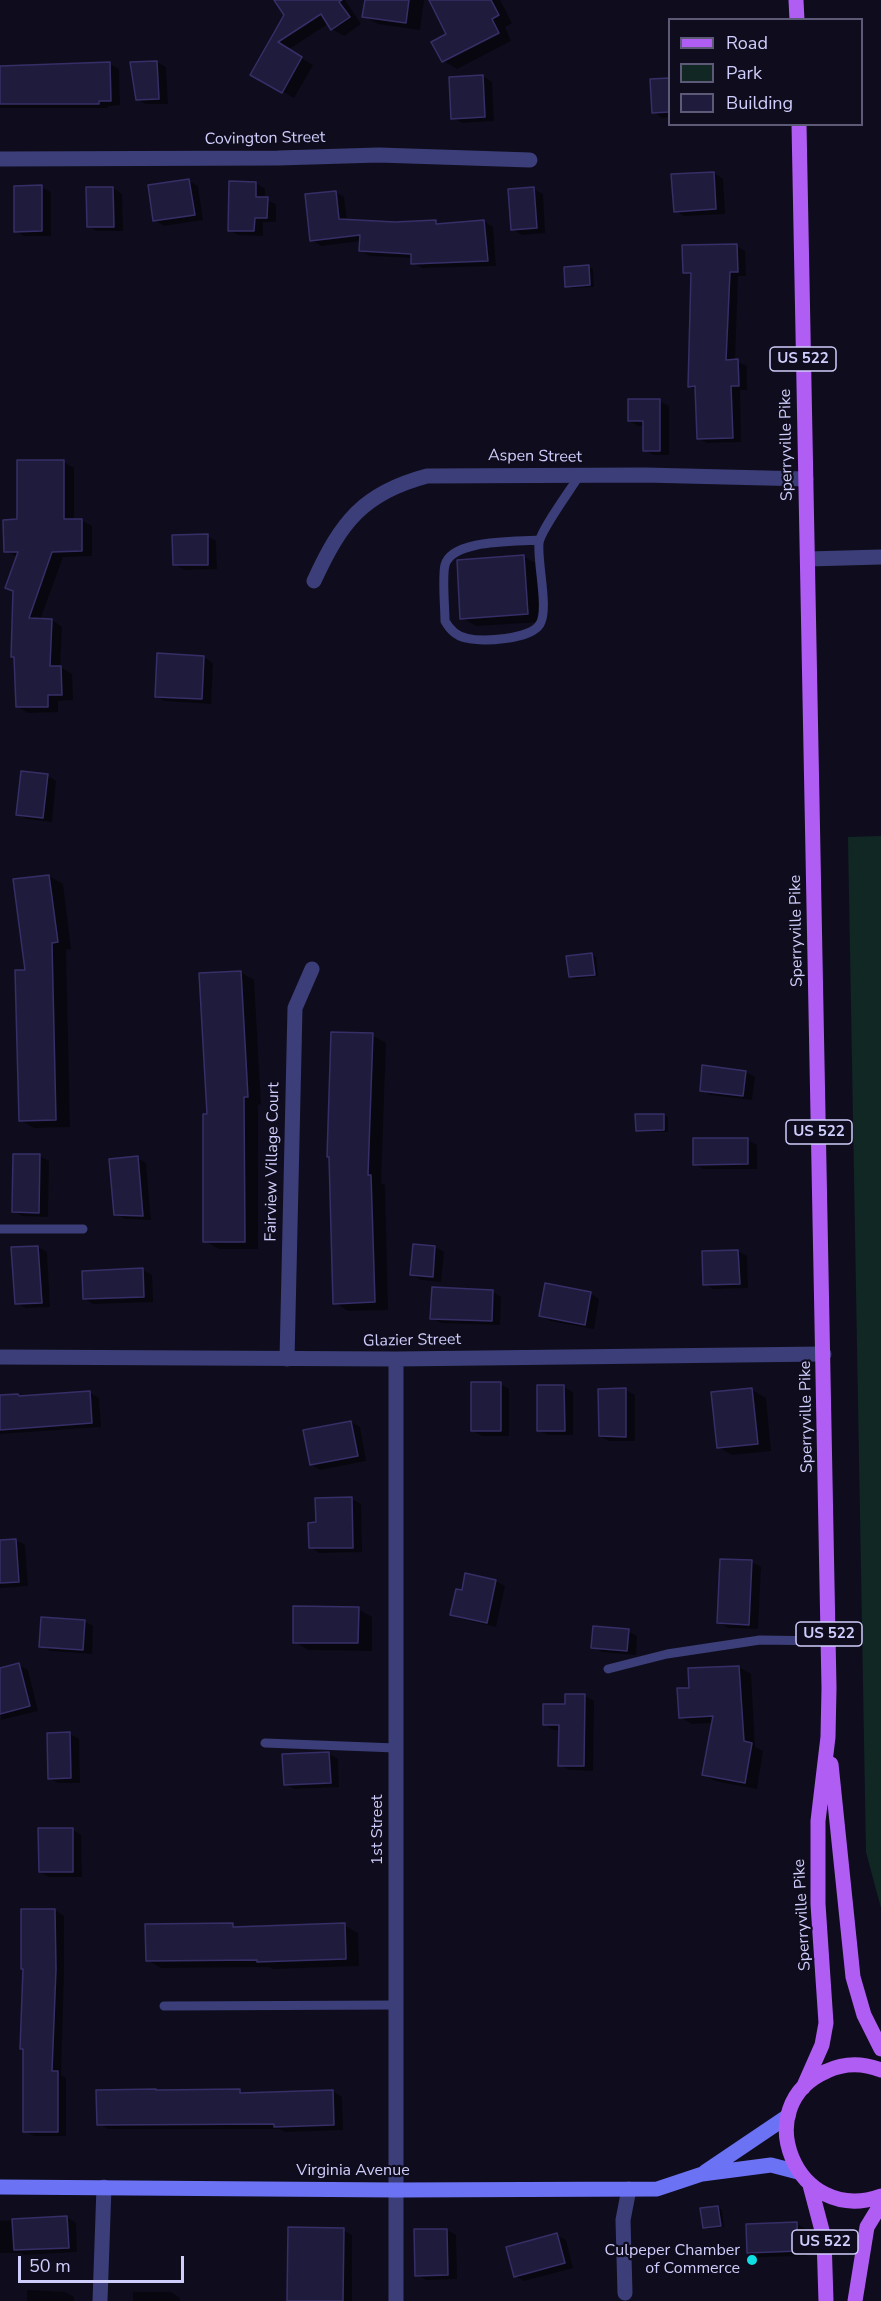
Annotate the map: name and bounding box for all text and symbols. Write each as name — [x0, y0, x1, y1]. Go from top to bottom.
legend — [668, 18, 863, 126]
text: Road — [726, 31, 768, 55]
text: Park — [726, 61, 762, 85]
text: Building — [726, 91, 793, 115]
street label: Covington Street — [205, 128, 325, 150]
road number: US 522 — [770, 347, 836, 371]
street label: Sperryville Pike — [776, 389, 798, 501]
street label: Aspen Street — [488, 447, 582, 467]
street label: Sperryville Pike — [786, 875, 808, 987]
street label: Fairview Village Court — [262, 1082, 284, 1242]
road number: US 522 — [786, 1120, 852, 1144]
street label: Glazier Street — [363, 1331, 461, 1351]
street label: Sperryville Pike — [796, 1361, 818, 1473]
road number: US 522 — [796, 1622, 862, 1646]
street label: 1st Street — [368, 1795, 388, 1865]
street label: Sperryville Pike — [790, 1858, 816, 1972]
street label: Virginia Avenue — [296, 2161, 410, 2181]
road number: US 522 — [792, 2230, 858, 2254]
place label: Culpeper Chamber of Commerce — [605, 2241, 740, 2279]
scale bar — [21, 2244, 188, 2282]
marker: Culpeper Chamber of Commerce — [745, 2253, 759, 2267]
text: 50 m — [29, 2254, 71, 2278]

